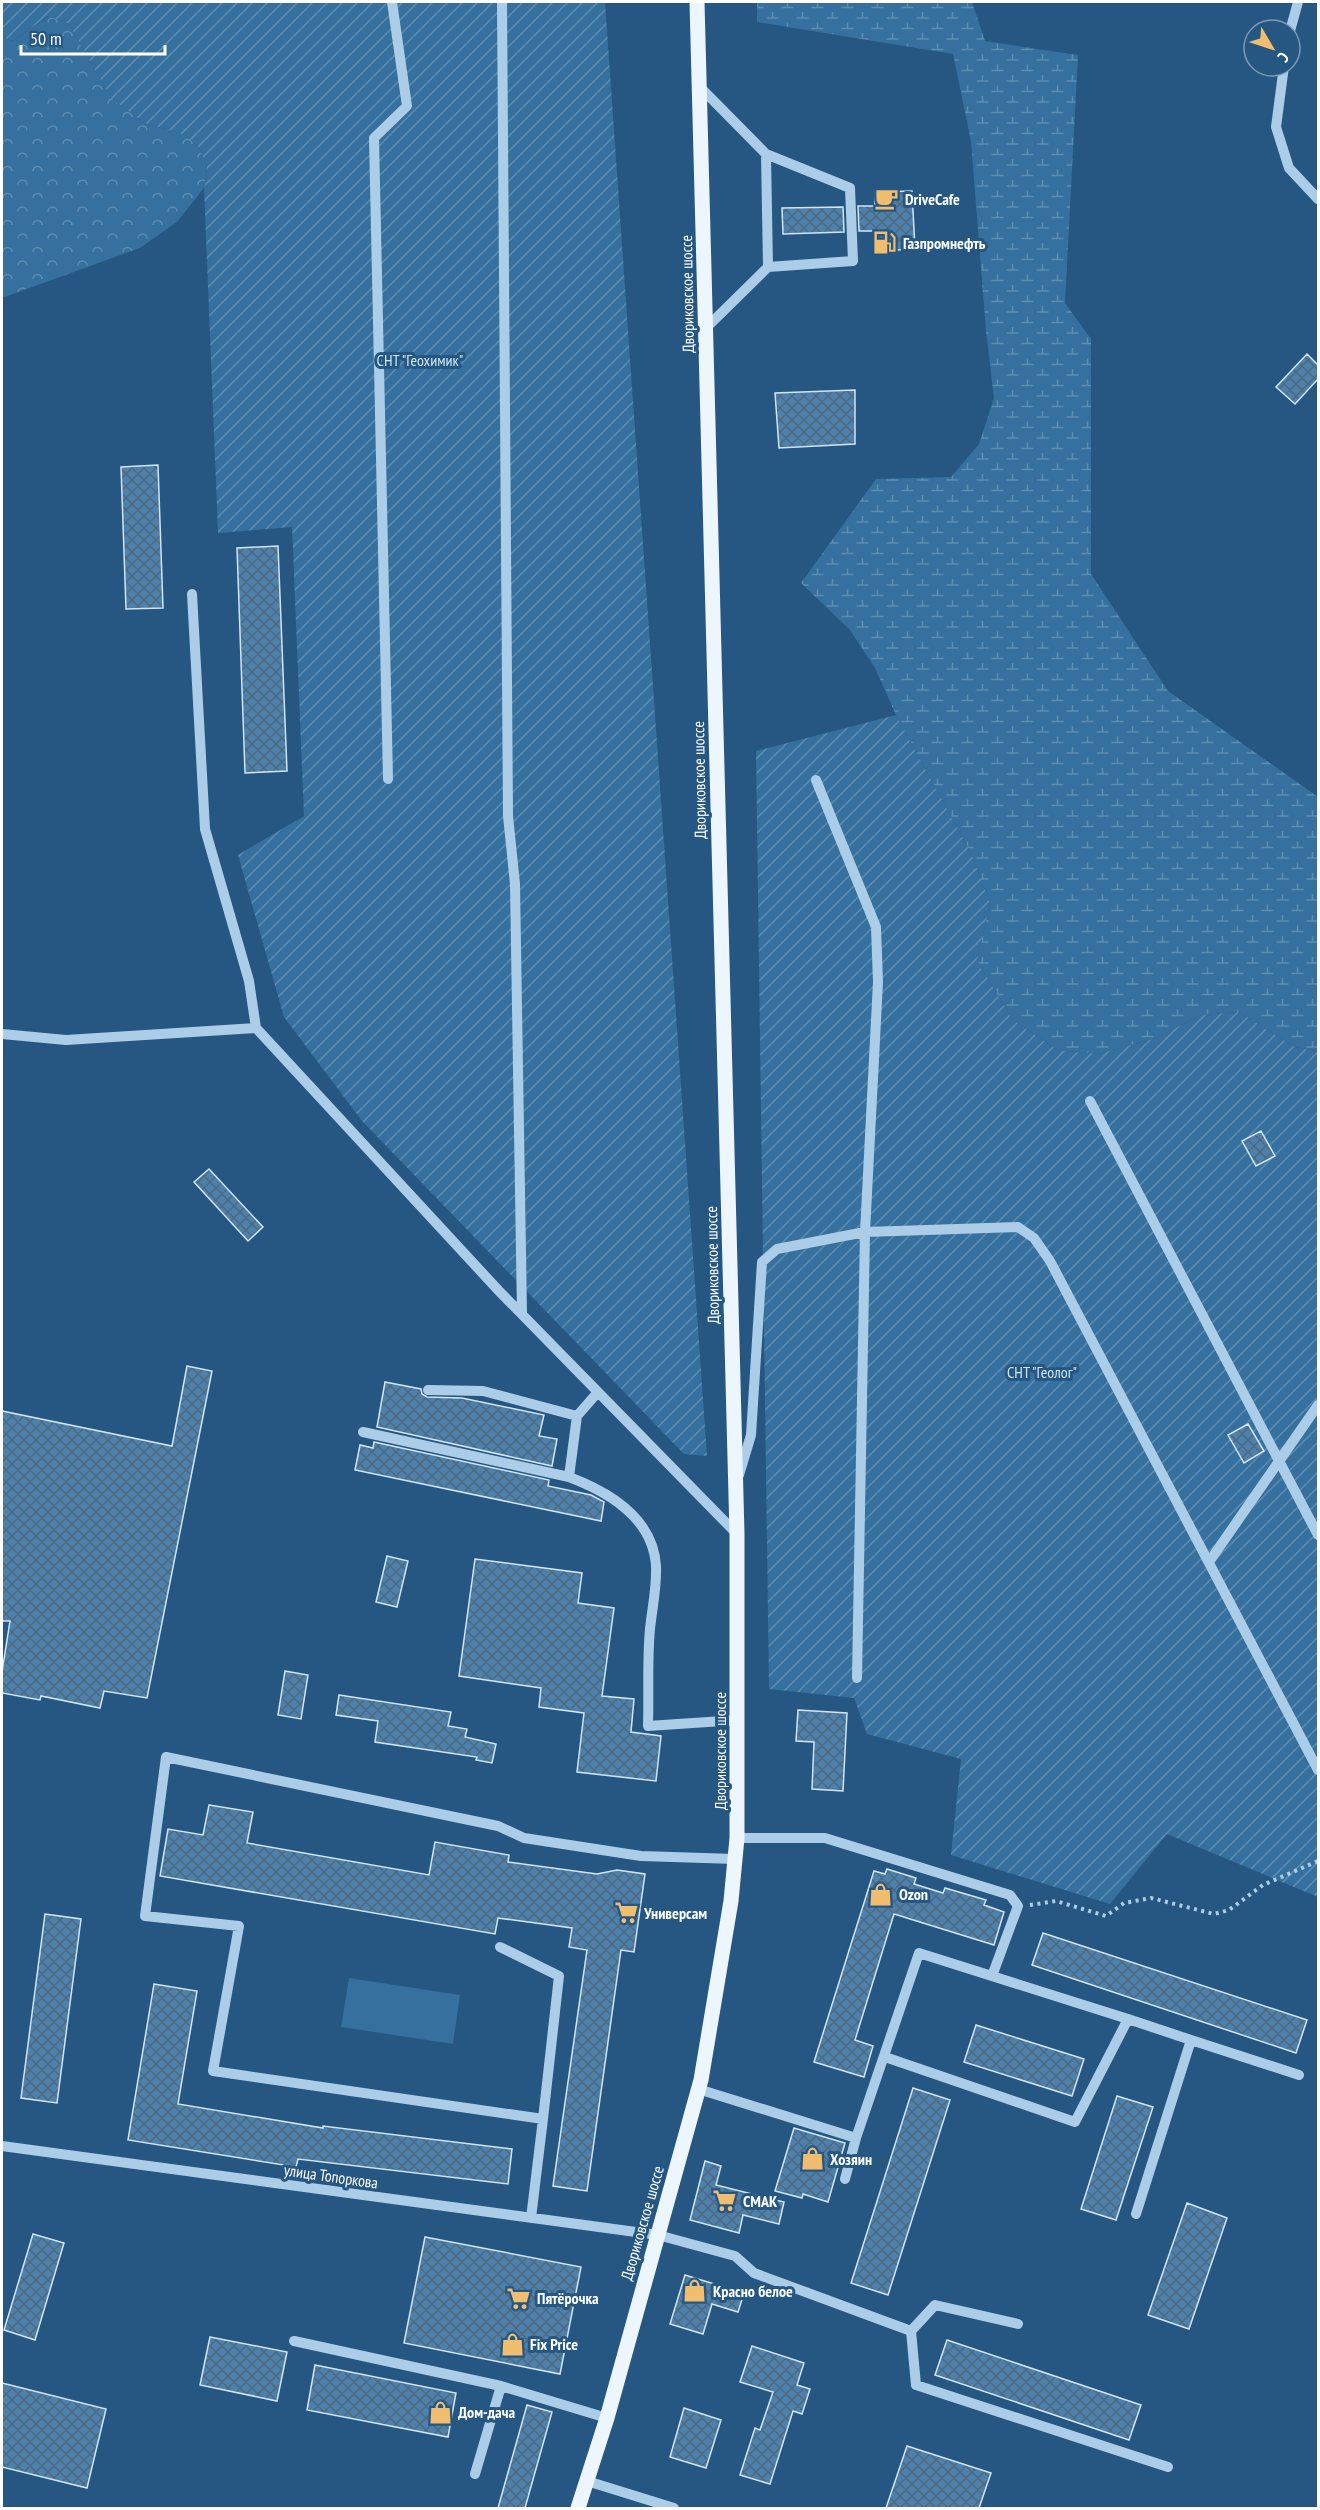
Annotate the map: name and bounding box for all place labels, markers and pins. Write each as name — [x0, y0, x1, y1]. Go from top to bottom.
cafe icon: DriveCafe — [874, 186, 900, 212]
place label: DriveCafe — [905, 189, 960, 209]
fuel station icon: Газпромнефть — [872, 230, 898, 256]
place label: Газпромнефть — [903, 233, 986, 253]
shop icon: Ozon — [868, 1881, 894, 1907]
place label: Ozon — [899, 1884, 928, 1904]
supermarket icon: Универсам — [613, 1900, 639, 1926]
place label: Универсам — [643, 1903, 707, 1923]
shop icon: Хозяин — [799, 2146, 825, 2172]
place label: Хозяин — [830, 2149, 872, 2169]
supermarket icon: СМАК — [712, 2188, 738, 2214]
place label: СМАК — [743, 2191, 778, 2211]
shop icon: Красно белое — [682, 2278, 708, 2304]
place label: Красно белое — [713, 2281, 793, 2301]
supermarket icon: Пятёрочка — [506, 2285, 532, 2311]
place label: Пятёрочка — [537, 2288, 599, 2308]
shop icon: Fix Price — [499, 2331, 525, 2357]
place label: Fix Price — [530, 2334, 578, 2354]
shop icon: Дом-дача — [427, 2399, 453, 2425]
place label: Дом-дача — [458, 2402, 515, 2422]

